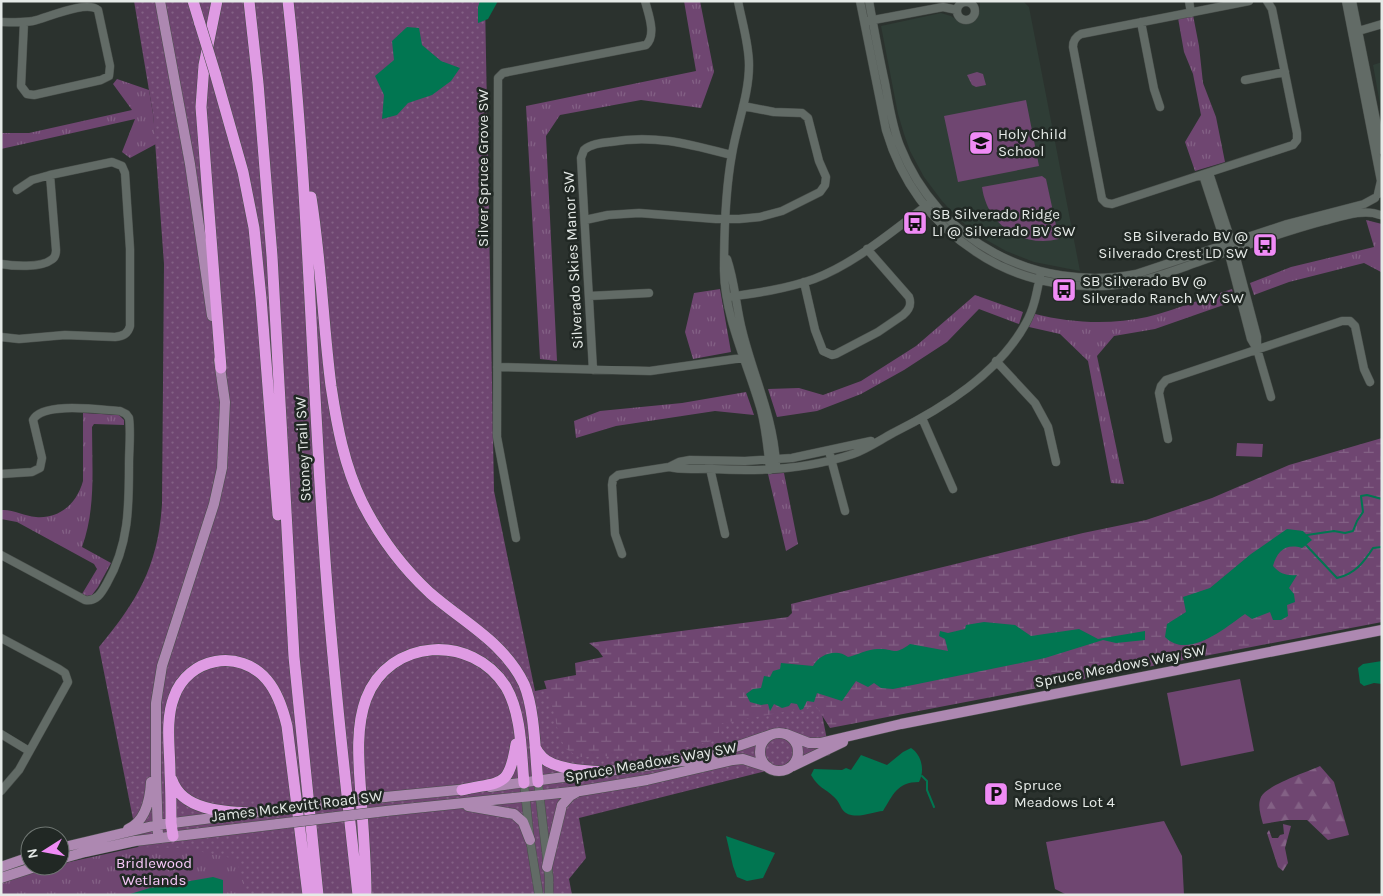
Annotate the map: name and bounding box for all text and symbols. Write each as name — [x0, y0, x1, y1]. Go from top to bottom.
street label: Silver Spruce Grove SW — [474, 88, 492, 247]
place label: Holy Child School — [998, 125, 1067, 160]
school or university icon: Holy Child School — [968, 130, 994, 156]
street label: Silverado Skies Manor SW — [559, 170, 587, 349]
place label: SB Silverado Ridge LI @ Silverado BV SW — [932, 205, 1076, 240]
bus stop icon: SB Silverado Ridge LI @ Silverado BV SW — [902, 210, 928, 236]
place label: SB Silverado BV @ Silverado Crest LD SW — [1098, 227, 1249, 262]
bus stop icon: SB Silverado BV @ Silverado Crest LD SW — [1252, 232, 1278, 258]
place label: SB Silverado BV @ Silverado Ranch WY SW — [1082, 272, 1244, 307]
bus stop icon: SB Silverado BV @ Silverado Ranch WY SW — [1051, 277, 1077, 303]
street label: Stoney Trail SW — [291, 396, 315, 502]
street label: Spruce Meadows Way SW — [1033, 640, 1208, 691]
street label: Spruce Meadows Way SW — [564, 738, 739, 786]
place label: Spruce Meadows Lot 4 — [1014, 776, 1115, 811]
parking icon: Spruce Meadows Lot 4 — [983, 781, 1009, 807]
street label: James McKevitt Road SW — [210, 787, 384, 825]
north arrow — [20, 826, 70, 876]
text: N — [23, 847, 42, 860]
park label: Bridlewood Wetlands — [116, 854, 192, 889]

